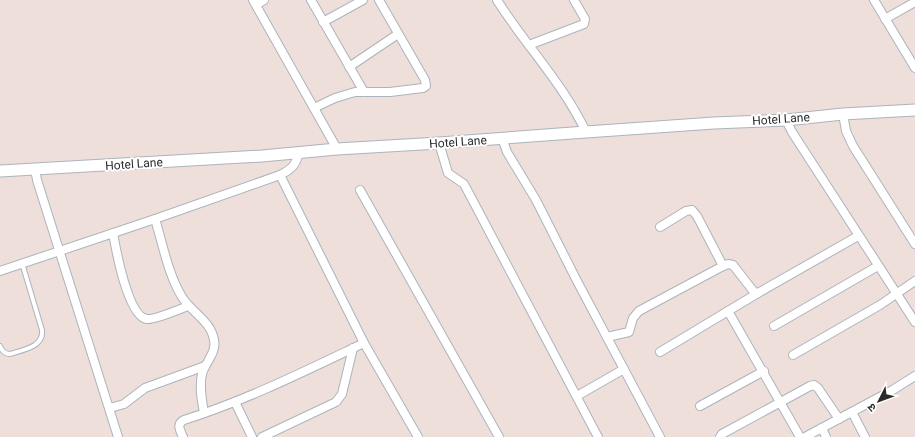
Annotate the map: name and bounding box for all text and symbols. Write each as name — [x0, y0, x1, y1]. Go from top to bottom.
street label: Hotel Lane — [752, 110, 810, 128]
street label: Hotel Lane — [429, 133, 487, 151]
street label: Hotel Lane — [105, 155, 163, 173]
north arrow — [859, 381, 899, 421]
text: उ — [865, 400, 879, 414]

